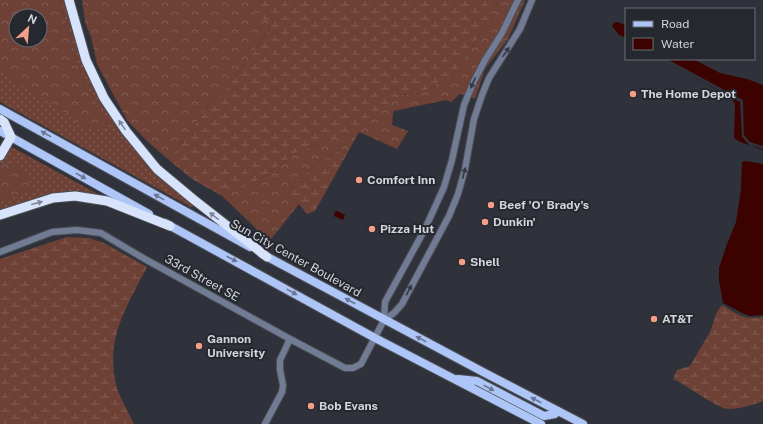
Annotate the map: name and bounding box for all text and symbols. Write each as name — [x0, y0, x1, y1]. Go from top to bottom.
north arrow — [8, 8, 48, 48]
legend — [625, 8, 755, 60]
text: N — [26, 12, 39, 26]
text: Road — [661, 17, 689, 31]
text: Water — [661, 37, 695, 51]
one-way arrow — [502, 46, 510, 57]
one-way arrow — [470, 78, 476, 89]
place label: The Home Depot — [641, 87, 736, 101]
marker: The Home Depot — [628, 89, 638, 99]
one-way arrow — [118, 120, 126, 130]
one-way arrow — [40, 131, 51, 138]
one-way arrow — [461, 167, 467, 179]
one-way arrow — [75, 173, 87, 180]
place label: Comfort Inn — [367, 173, 435, 187]
marker: Comfort Inn — [354, 175, 364, 185]
one-way arrow — [153, 194, 165, 201]
place label: Beef 'O' Brady's — [499, 198, 589, 212]
one-way arrow — [31, 200, 43, 206]
marker: Beef 'O' Brady's — [486, 200, 496, 210]
one-way arrow — [209, 212, 219, 220]
place label: Dunkin' — [493, 215, 536, 229]
street label: Sun City Center Boulevard — [228, 216, 364, 300]
marker: Dunkin' — [480, 217, 490, 227]
place label: Pizza Hut — [380, 222, 434, 236]
marker: Pizza Hut — [367, 224, 377, 234]
street label: 33rd Street SE — [162, 252, 242, 304]
place label: Shell — [470, 255, 500, 269]
one-way arrow — [226, 256, 238, 263]
marker: Shell — [457, 257, 467, 267]
one-way arrow — [406, 285, 412, 296]
one-way arrow — [286, 289, 298, 296]
one-way arrow — [344, 298, 356, 305]
place label: AT&T — [662, 312, 694, 326]
marker: AT&T — [649, 314, 659, 324]
place label: Gannon University — [207, 332, 265, 360]
one-way arrow — [415, 336, 427, 343]
marker: Gannon University — [194, 341, 204, 351]
one-way arrow — [483, 385, 495, 391]
one-way arrow — [530, 397, 541, 403]
place label: Bob Evans — [319, 399, 378, 413]
marker: Bob Evans — [306, 401, 316, 411]

